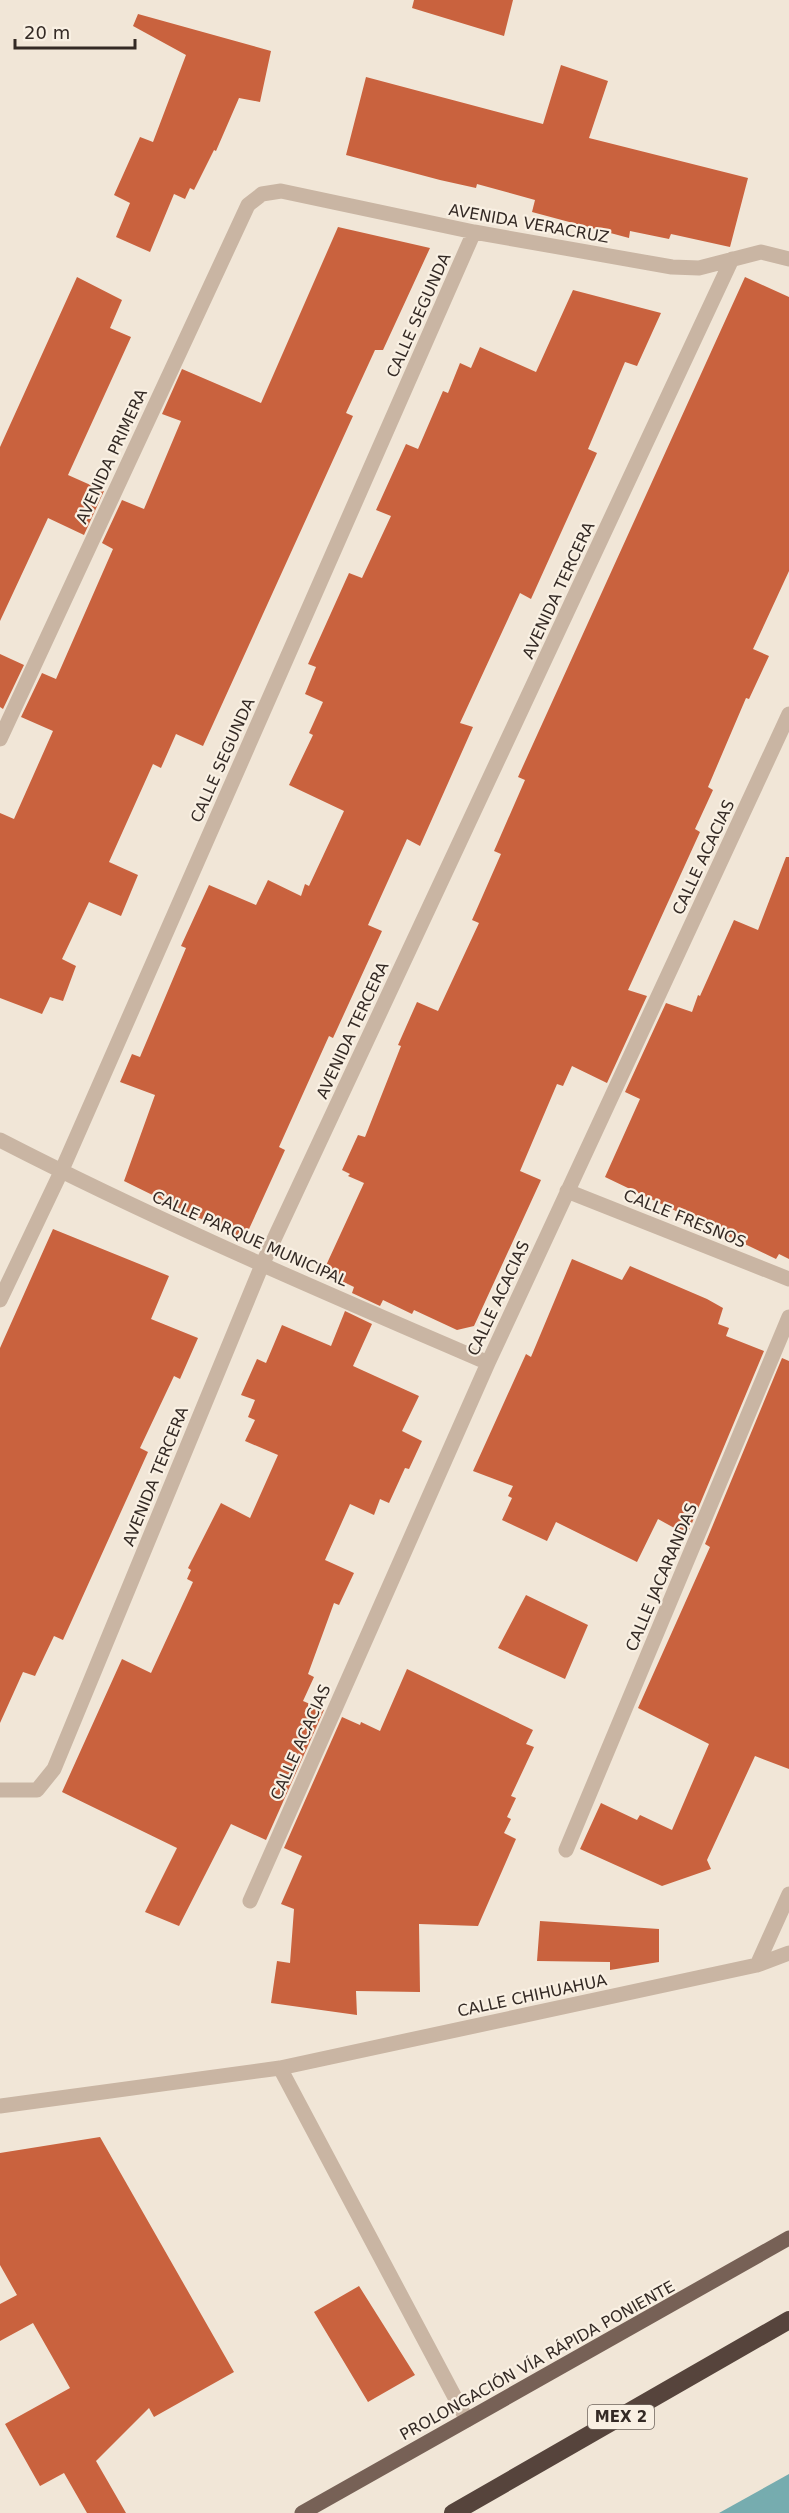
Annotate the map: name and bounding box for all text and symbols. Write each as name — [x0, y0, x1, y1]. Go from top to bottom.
scale bar — [15, 12, 135, 50]
text: 20 m — [24, 22, 70, 43]
street label: AVENIDA VERACRUZ — [447, 200, 611, 247]
street label: CALLE SEGUNDA — [382, 250, 455, 380]
street label: AVENIDA PRIMERA — [72, 386, 151, 527]
street label: AVENIDA TERCERA — [518, 519, 598, 662]
street label: CALLE SEGUNDA — [186, 695, 259, 825]
street label: CALLE ACACIAS — [669, 797, 738, 918]
street label: AVENIDA TERCERA — [312, 959, 392, 1102]
street label: CALLE FRESNOS — [621, 1185, 749, 1252]
street label: CALLE PARQUE MUNICIPAL — [149, 1187, 351, 1290]
street label: CALLE ACACIAS — [464, 1238, 533, 1359]
street label: AVENIDA TERCERA — [119, 1404, 192, 1549]
street label: CALLE JACARANDAS — [622, 1500, 701, 1654]
street label: CALLE ACACIAS — [266, 1681, 334, 1803]
street label: CALLE CHIHUAHUA — [456, 1970, 609, 2021]
street label: PROLONGACIÓN VÍA RÁPIDA PONIENTE — [396, 2277, 678, 2444]
road number: MEX 2 — [588, 2405, 654, 2429]

